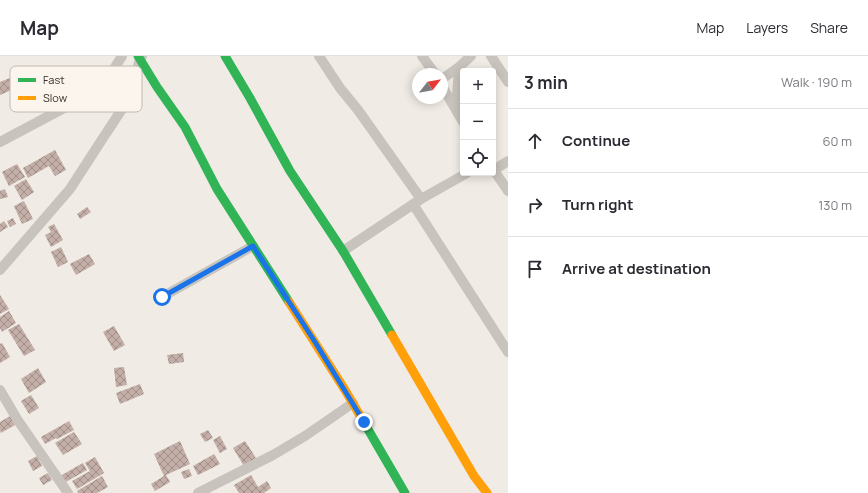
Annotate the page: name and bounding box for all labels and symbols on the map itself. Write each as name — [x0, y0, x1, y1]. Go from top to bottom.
legend — [10, 66, 142, 112]
north arrow — [412, 68, 448, 104]
text: Fast — [43, 72, 65, 87]
text: Slow — [43, 90, 68, 105]
route start — [153, 288, 171, 306]
route end — [355, 413, 373, 431]

